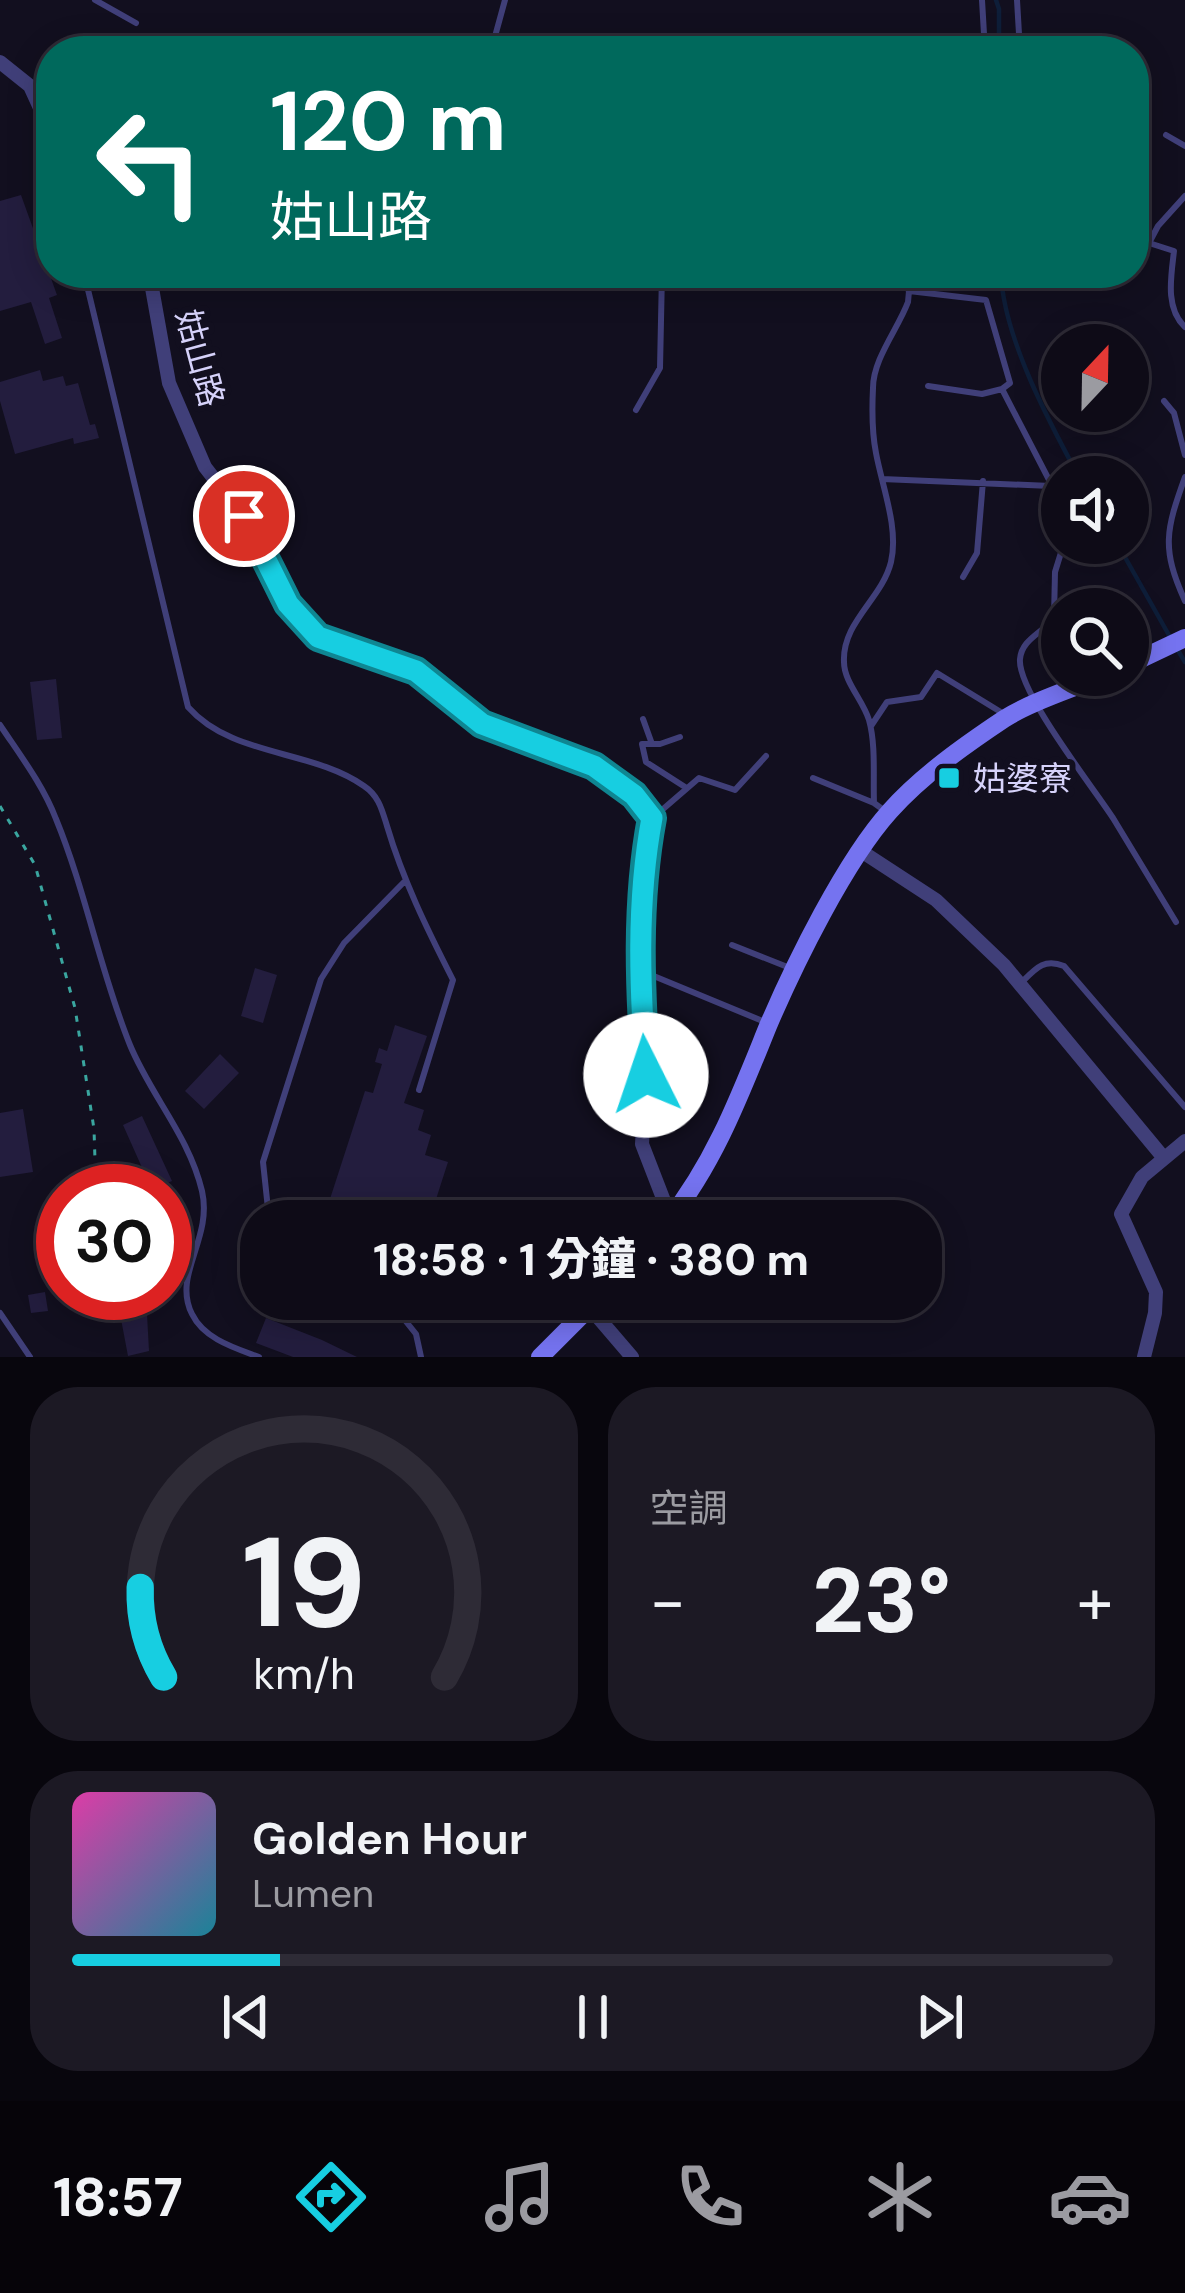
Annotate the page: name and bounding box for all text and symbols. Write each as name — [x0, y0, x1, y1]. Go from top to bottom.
text: 120 m — [270, 67, 507, 176]
icon: left — [72, 84, 228, 240]
text: 姑山路 — [270, 182, 432, 253]
street label: 姑山路 — [166, 305, 234, 411]
north arrow — [1041, 324, 1149, 432]
map controls — [1041, 324, 1149, 696]
button: sound — [1041, 456, 1149, 564]
pin — [193, 465, 295, 567]
icon: arrive — [211, 483, 277, 549]
button: search — [1041, 588, 1149, 696]
place label: 姑婆寮 — [973, 757, 1072, 800]
marker: 姑婆寮 — [936, 765, 962, 791]
position arrow — [583, 1012, 709, 1138]
speed limit sign: 30 — [36, 1164, 192, 1320]
text: 18:58 · 1 分鐘 · 380 m — [373, 1230, 809, 1289]
text: 空調 — [650, 1483, 728, 1534]
text: 19 — [241, 1502, 366, 1665]
text: 23° — [812, 1543, 951, 1660]
text: − — [650, 1559, 686, 1644]
text: + — [1077, 1559, 1113, 1644]
text: km/h — [253, 1646, 354, 1702]
text: Golden Hour — [252, 1809, 527, 1868]
text: Lumen — [252, 1868, 374, 1919]
icon: previous — [213, 1984, 279, 2050]
icon: pause — [560, 1984, 626, 2050]
icon: next — [907, 1984, 973, 2050]
icon: directions — [289, 2155, 373, 2239]
icon: music — [478, 2155, 562, 2239]
icon: phone — [668, 2155, 752, 2239]
icon: climate — [858, 2155, 942, 2239]
icon: car — [1048, 2155, 1132, 2239]
text: 18:57 — [53, 2162, 183, 2233]

